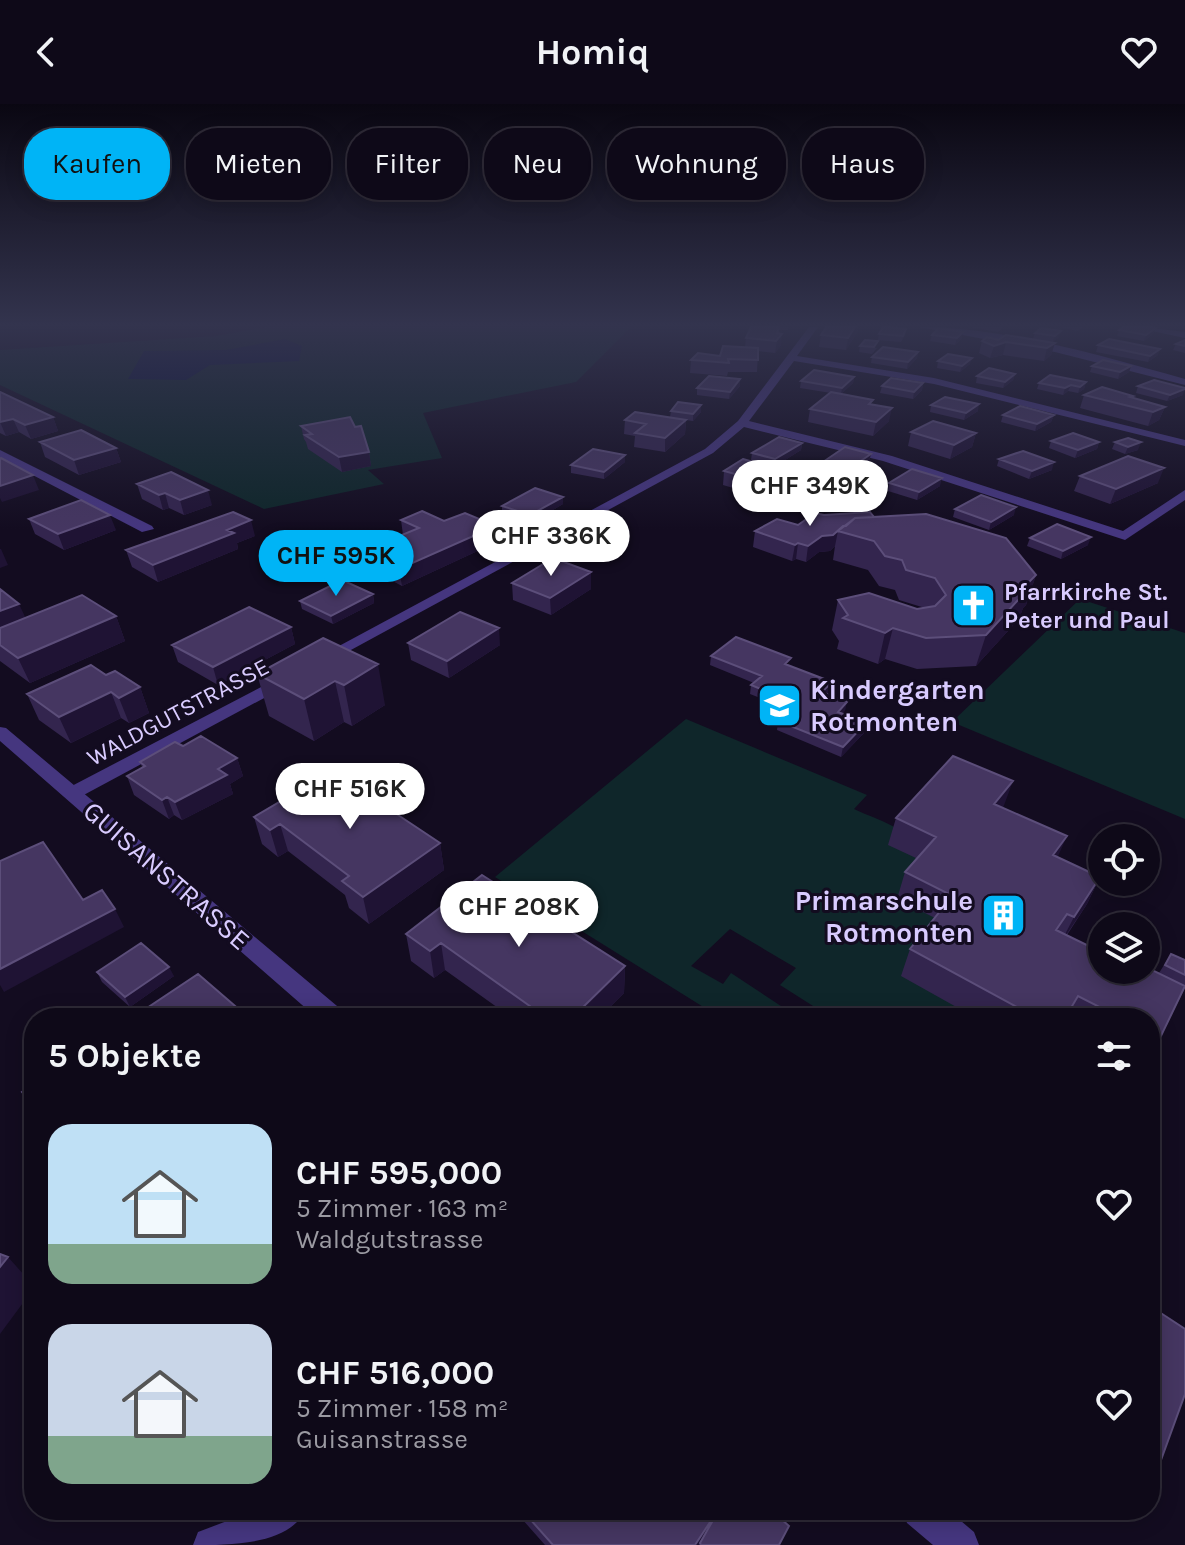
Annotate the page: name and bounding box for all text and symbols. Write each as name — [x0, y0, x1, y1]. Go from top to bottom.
icon: back — [24, 30, 68, 74]
icon: heart — [1117, 30, 1161, 74]
text: Homiq — [536, 31, 649, 73]
chip: Kaufen — [24, 128, 170, 200]
chip: Mieten — [186, 128, 331, 200]
chip: Filter — [347, 128, 468, 200]
chip: Neu — [484, 128, 591, 200]
chip: Wohnung — [607, 128, 786, 200]
chip: Haus — [802, 128, 924, 200]
pin: CHF 349K — [727, 460, 893, 528]
text: CHF 349K — [750, 470, 870, 501]
pin: CHF 336K — [468, 510, 634, 578]
text: CHF 336K — [491, 520, 611, 551]
pin: CHF 595K — [253, 530, 419, 598]
text: CHF 595K — [277, 540, 395, 571]
place label: Pfarrkirche St. Peter und Paul — [1004, 578, 1169, 634]
church icon: Pfarrkirche St. Peter und Paul — [949, 582, 997, 630]
street label: WALDGUTSTRASSE — [82, 652, 274, 772]
place label: Kindergarten Rotmonten — [810, 673, 985, 738]
school or university icon: Kindergarten Rotmonten — [755, 681, 803, 729]
pin: CHF 516K — [267, 763, 433, 831]
text: CHF 516K — [294, 773, 406, 804]
street label: GUISANSTRASSE — [77, 794, 257, 957]
map controls — [1088, 824, 1160, 984]
button: locate — [1088, 824, 1160, 896]
pin: CHF 208K — [436, 881, 602, 949]
place label: Primarschule Rotmonten — [795, 884, 973, 949]
text: CHF 208K — [458, 891, 580, 922]
building icon: Primarschule Rotmonten — [980, 892, 1028, 940]
button: layers — [1088, 912, 1160, 984]
icon: filters — [1092, 1034, 1136, 1078]
text: 5 Objekte — [48, 1036, 201, 1076]
text: CHF 595,000 — [296, 1153, 502, 1193]
icon: home — [112, 1156, 208, 1252]
icon: heart — [1092, 1182, 1136, 1226]
text: 5 Zimmer · 163 m² — [296, 1193, 508, 1224]
text: Waldgutstrasse — [296, 1224, 483, 1255]
text: CHF 516,000 — [296, 1353, 494, 1393]
icon: home — [112, 1356, 208, 1452]
icon: heart — [1092, 1382, 1136, 1426]
text: 5 Zimmer · 158 m² — [296, 1393, 509, 1424]
text: Guisanstrasse — [296, 1424, 468, 1455]

